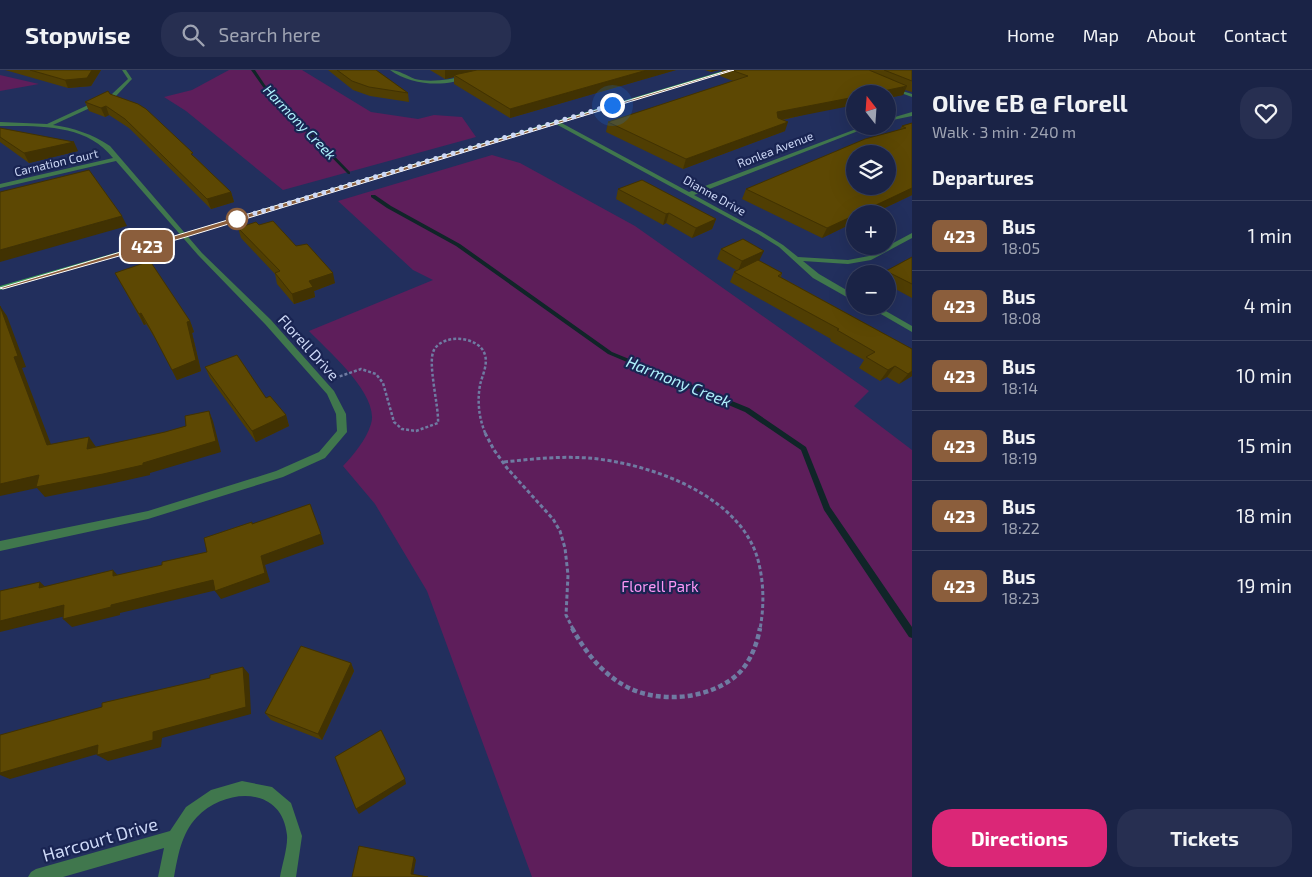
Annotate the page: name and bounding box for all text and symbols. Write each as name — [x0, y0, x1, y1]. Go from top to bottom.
search box — [161, 12, 511, 57]
text: Stopwise — [25, 20, 131, 49]
icon: search — [179, 21, 207, 49]
text: Search here — [219, 23, 321, 46]
text: Home — [1007, 24, 1055, 46]
text: Map — [1083, 24, 1119, 46]
text: About — [1147, 24, 1196, 46]
text: Contact — [1224, 24, 1287, 46]
water label: Harmony Creek — [260, 81, 340, 163]
north arrow — [846, 85, 896, 135]
map controls — [846, 85, 896, 315]
button: heart — [1240, 87, 1292, 139]
text: Olive EB @ Florell — [932, 88, 1128, 117]
your location — [600, 93, 625, 118]
text: Walk · 3 min · 240 m — [932, 122, 1076, 141]
street label: Ronlea Avenue — [735, 128, 815, 170]
street label: Carnation Court — [13, 145, 100, 178]
button: layers — [846, 145, 896, 195]
text: Departures — [932, 166, 1034, 189]
street label: Dianne Drive — [681, 172, 749, 218]
button: + — [846, 205, 896, 255]
unlabelled marker — [226, 208, 248, 230]
text: Bus — [1002, 215, 1036, 238]
text: 1 min — [1248, 224, 1292, 247]
text: 423 — [943, 225, 976, 247]
line badge: 423 — [118, 230, 176, 262]
text: 423 — [131, 235, 163, 257]
text: 18:05 — [1002, 238, 1040, 257]
button: − — [846, 265, 896, 315]
text: Bus — [1002, 285, 1036, 308]
text: 4 min — [1244, 294, 1292, 317]
text: 423 — [943, 295, 976, 317]
text: 18:08 — [1002, 308, 1041, 327]
street label: Florell Drive — [275, 310, 343, 384]
water label: Harmony Creek — [623, 351, 734, 412]
text: Bus — [1002, 355, 1036, 378]
text: 10 min — [1236, 364, 1292, 387]
text: 423 — [943, 365, 976, 387]
text: 18:14 — [1002, 378, 1038, 397]
text: Bus — [1002, 425, 1036, 448]
text: 15 min — [1238, 434, 1292, 457]
text: 423 — [943, 435, 976, 457]
text: 18:19 — [1002, 448, 1037, 467]
text: Bus — [1002, 495, 1036, 518]
text: 18 min — [1236, 504, 1292, 527]
text: 423 — [943, 505, 976, 527]
text: 18:22 — [1002, 518, 1040, 537]
text: Bus — [1002, 565, 1036, 588]
text: 19 min — [1237, 574, 1292, 597]
text: 423 — [943, 575, 976, 597]
park label: Florell Park — [621, 577, 699, 595]
text: 18:23 — [1002, 588, 1040, 607]
button: Directions — [932, 809, 1107, 867]
button: Tickets — [1117, 809, 1292, 867]
street label: Harcourt Drive — [40, 812, 160, 866]

